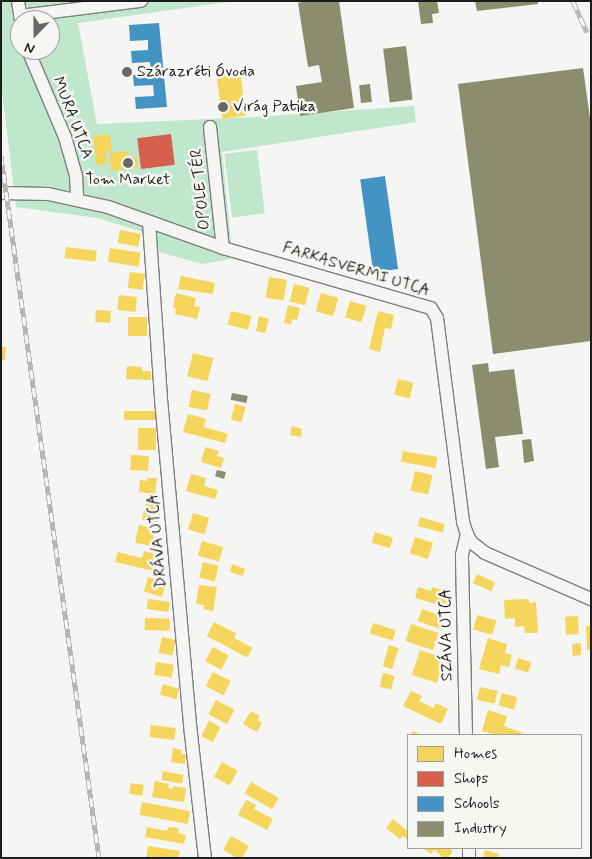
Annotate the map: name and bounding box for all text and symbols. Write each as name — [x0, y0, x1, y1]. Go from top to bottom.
north arrow — [10, 10, 60, 60]
text: N — [22, 38, 37, 58]
place label: Szárazréti Óvoda — [137, 62, 255, 82]
marker: Szárazréti Óvoda — [121, 66, 133, 78]
street label: MURA UTCA — [47, 74, 97, 162]
place label: Virág Patika — [233, 97, 316, 117]
marker: Virág Patika — [217, 101, 229, 113]
street label: OPOLE TÉR — [187, 148, 215, 230]
marker: Tom Market — [122, 157, 134, 169]
place label: Tom Market — [84, 170, 172, 190]
street label: FARKASVERMI UTCA — [280, 239, 432, 301]
street label: DRÁVA UTCA — [144, 493, 172, 589]
street label: SZÁVA UTCA — [437, 588, 457, 682]
legend — [407, 734, 582, 849]
text: Homes — [454, 744, 497, 764]
text: Shops — [454, 769, 488, 789]
text: Schools — [454, 794, 500, 814]
text: Industry — [454, 819, 507, 839]

